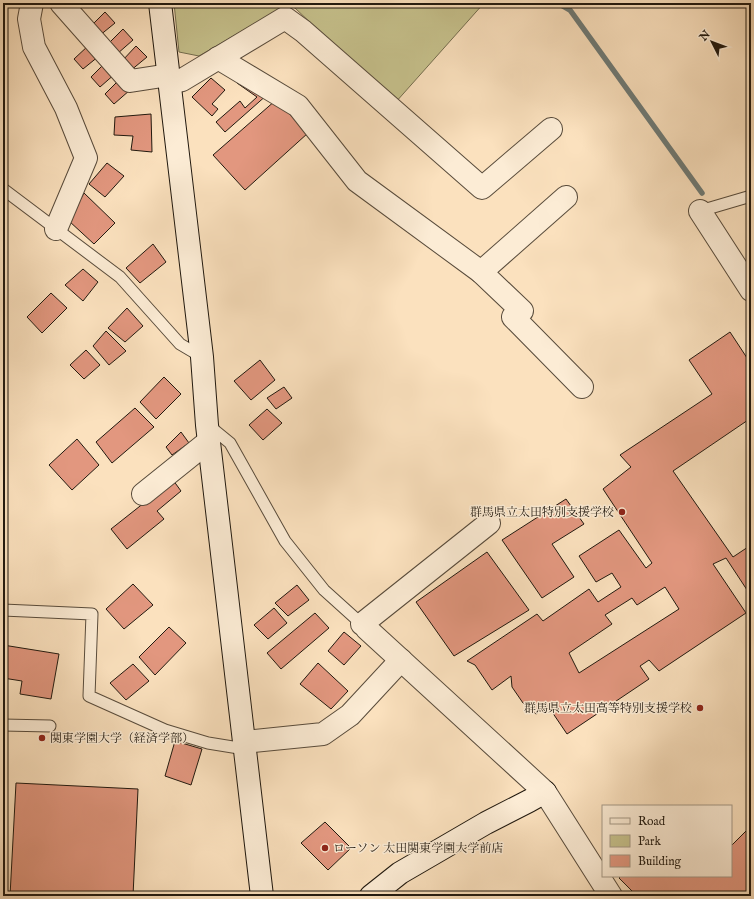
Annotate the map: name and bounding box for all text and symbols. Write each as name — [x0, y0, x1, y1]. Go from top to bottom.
north arrow — [692, 22, 732, 62]
text: N — [696, 27, 714, 45]
place label: 群馬県立太田特別支援学校 — [470, 505, 614, 520]
marker: 群馬県立太田特別支援学校 — [617, 507, 627, 517]
place label: 群馬県立太田高等特別支援学校 — [524, 701, 692, 716]
marker: 群馬県立太田高等特別支援学校 — [695, 703, 705, 713]
place label: 関東学園大学（経済学部） — [50, 731, 194, 746]
marker: 関東学園大学（経済学部） — [37, 733, 47, 743]
legend — [602, 805, 732, 877]
text: Road — [638, 814, 666, 829]
text: Park — [638, 834, 661, 849]
place label: ローソン 太田関東学園大学前店 — [333, 841, 503, 856]
marker: ローソン 太田関東学園大学前店 — [320, 843, 330, 853]
text: Building — [638, 854, 682, 869]

